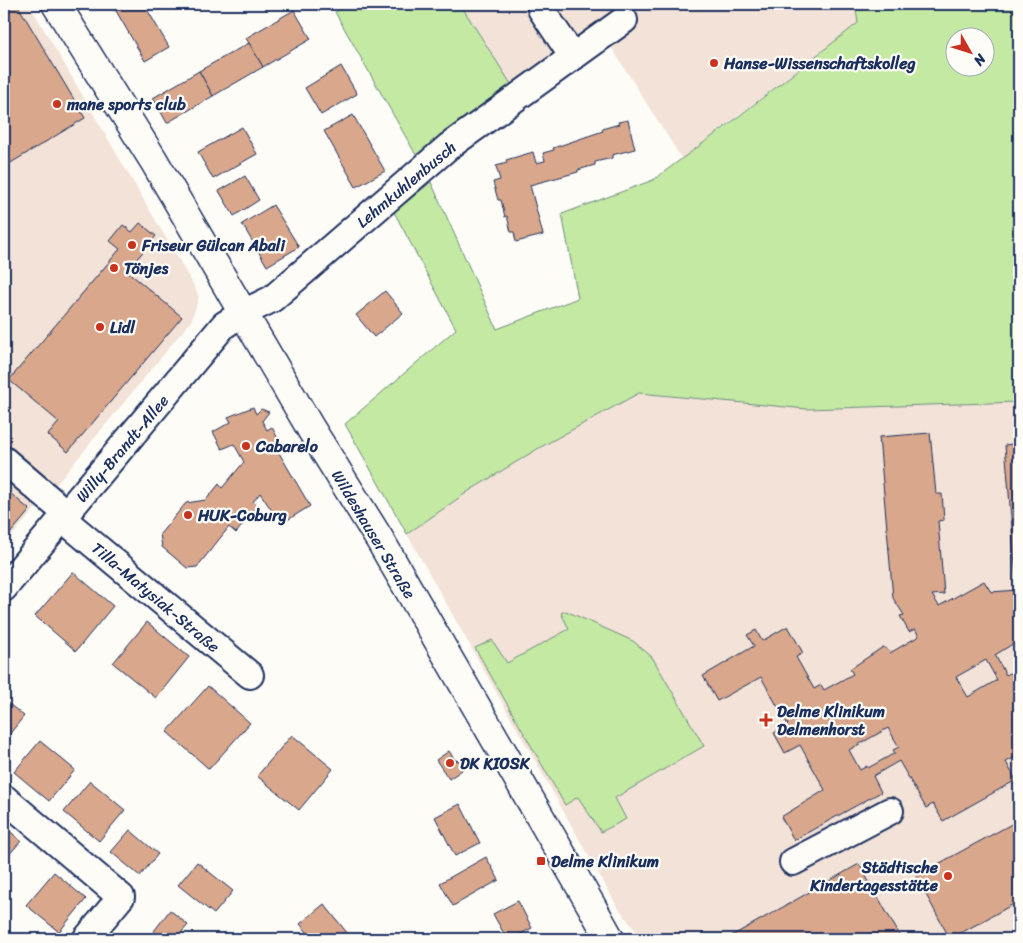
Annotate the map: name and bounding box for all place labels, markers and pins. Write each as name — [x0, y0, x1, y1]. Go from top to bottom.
place label: Hanse-Wissenschaftskolleg — [723, 49, 916, 78]
marker: Hanse-Wissenschaftskolleg — [708, 57, 720, 69]
place label: mane sports club — [66, 90, 186, 119]
marker: mane sports club — [51, 98, 63, 110]
place label: Friseur Gülcan Abali — [141, 231, 285, 260]
marker: Friseur Gülcan Abali — [126, 239, 138, 251]
place label: Tönjes — [124, 254, 169, 283]
marker: Tönjes — [108, 262, 120, 274]
place label: Lidl — [110, 313, 136, 342]
marker: Lidl — [94, 321, 106, 333]
place label: Cabarelo — [255, 432, 319, 461]
marker: Cabarelo — [240, 440, 252, 452]
place label: HUK-Coburg — [197, 501, 287, 530]
marker: HUK-Coburg — [182, 509, 194, 521]
place label: Delme Klinikum Delmenhorst — [777, 697, 885, 744]
marker: Delme Klinikum Delmenhorst — [759, 713, 773, 727]
place label: DK KIOSK — [460, 749, 531, 778]
marker: DK KIOSK — [444, 757, 456, 769]
place label: Delme Klinikum — [551, 847, 659, 876]
place label: Städtische Kindertagesstätte — [809, 853, 939, 900]
marker: Delme Klinikum — [535, 855, 547, 867]
marker: Städtische Kindertagesstätte — [942, 870, 954, 882]

